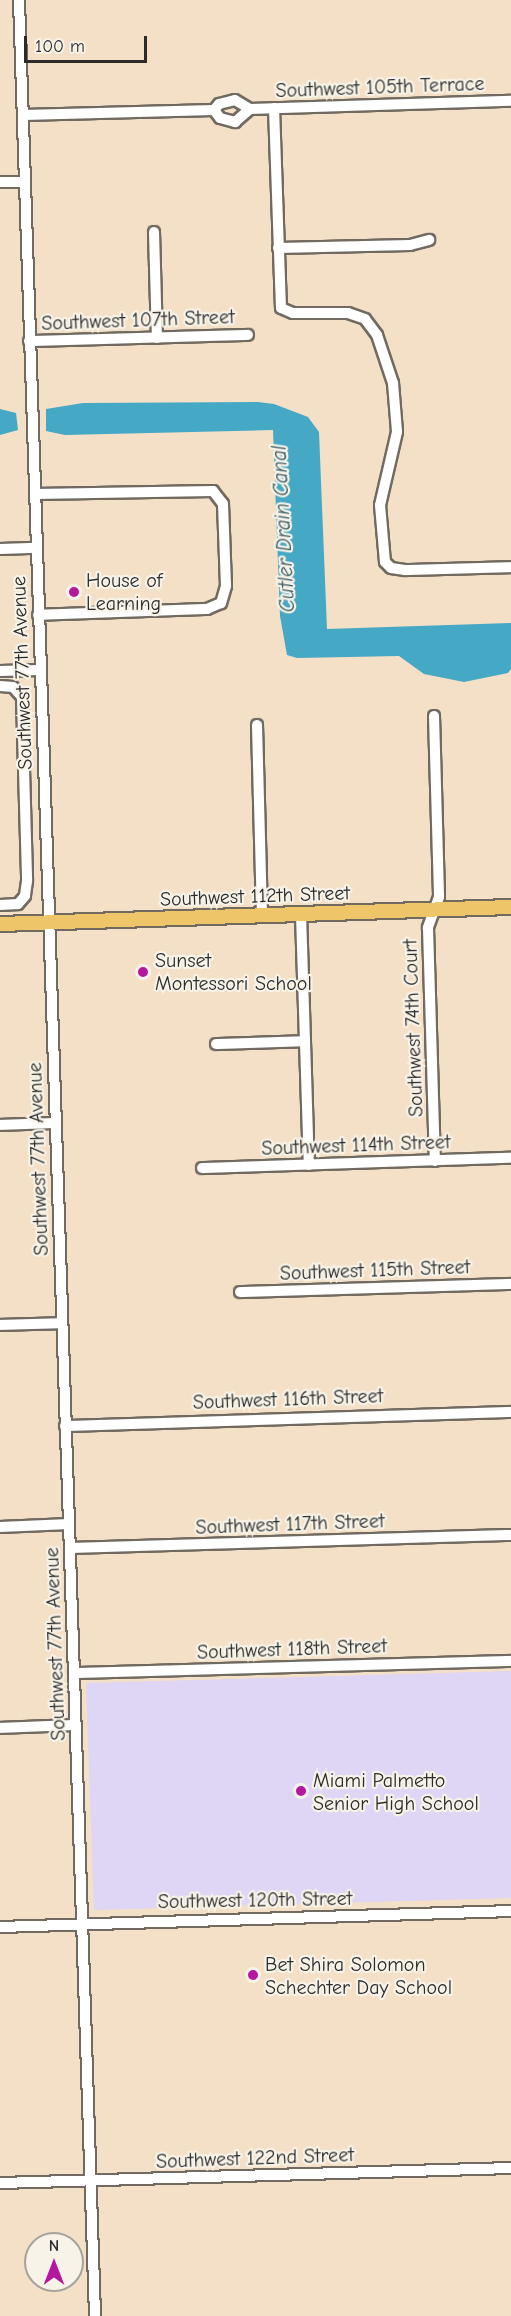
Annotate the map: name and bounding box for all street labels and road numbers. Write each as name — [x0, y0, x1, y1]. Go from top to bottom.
street label: Southwest 105th Terrace — [275, 71, 485, 103]
street label: Southwest 107th Street — [41, 305, 235, 335]
street label: Southwest 77th Avenue — [7, 576, 37, 770]
street label: Southwest 112th Street — [160, 881, 350, 911]
street label: Southwest 74th Court — [398, 939, 428, 1117]
street label: Southwest 77th Avenue — [23, 1062, 53, 1256]
street label: Southwest 114th Street — [261, 1130, 451, 1160]
street label: Southwest 115th Street — [279, 1255, 471, 1285]
street label: Southwest 116th Street — [192, 1384, 384, 1414]
street label: Southwest 117th Street — [195, 1509, 385, 1539]
street label: Southwest 77th Avenue — [40, 1547, 70, 1741]
street label: Southwest 118th Street — [197, 1634, 387, 1664]
street label: Southwest 120th Street — [158, 1886, 352, 1914]
street label: Southwest 122nd Street — [156, 2143, 354, 2173]

